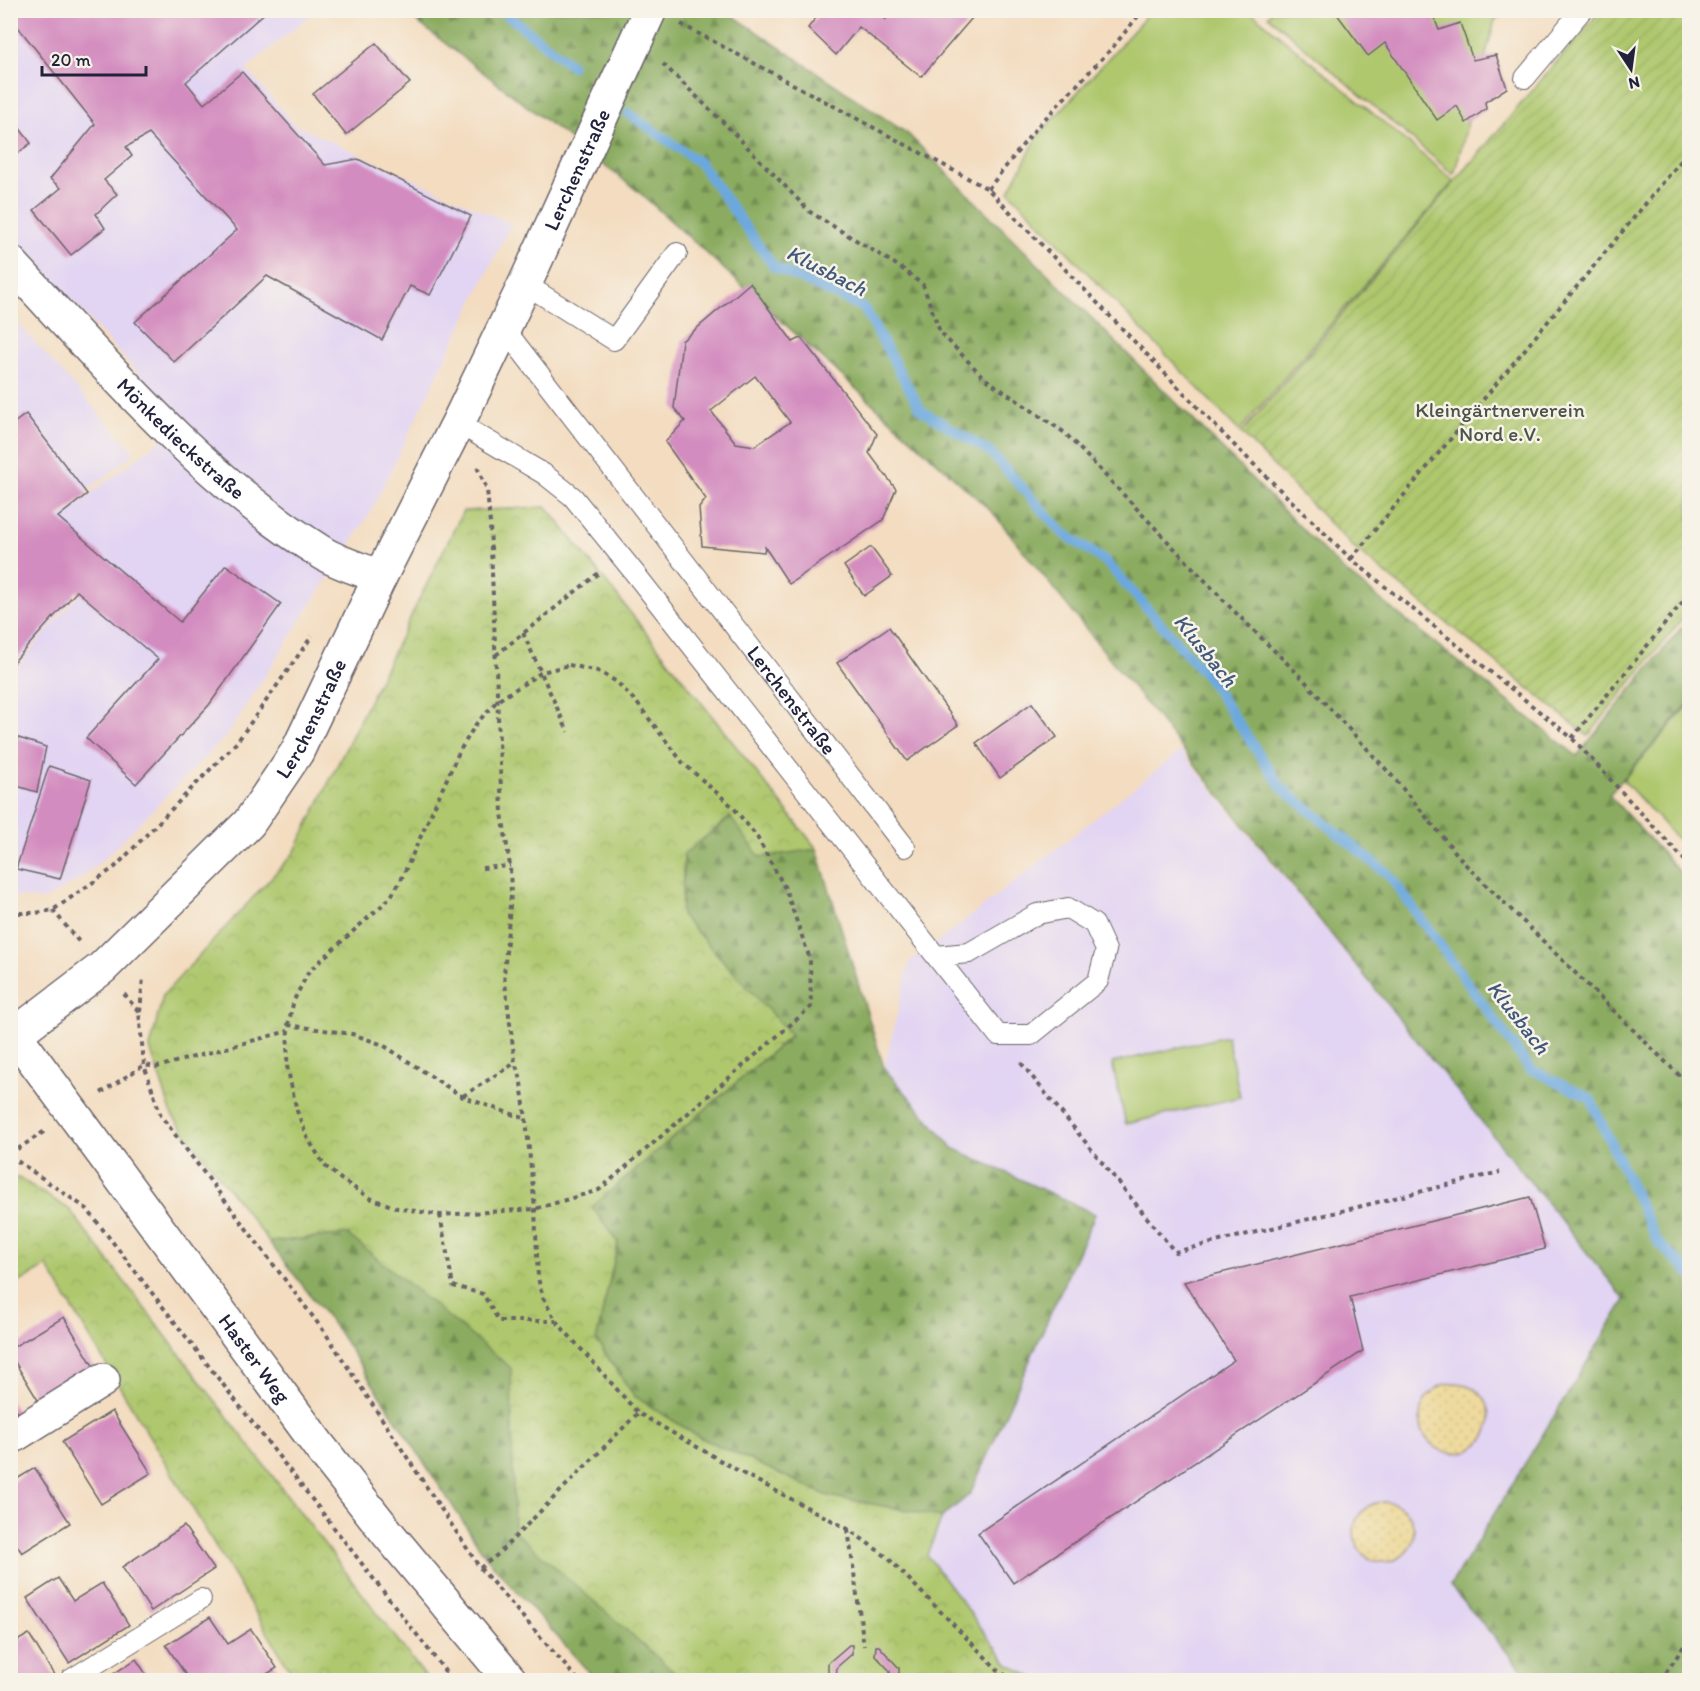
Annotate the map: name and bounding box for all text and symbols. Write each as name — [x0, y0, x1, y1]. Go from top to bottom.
scale bar — [42, 39, 146, 77]
north arrow — [1601, 39, 1661, 99]
text: 20 m — [51, 49, 91, 71]
text: N — [1627, 73, 1642, 94]
street label: Lerchenstraße — [538, 105, 615, 234]
water label: Klusbach — [782, 239, 872, 302]
street label: Mönkedieckstraße — [112, 372, 250, 505]
park label: Kleingärtnerverein Nord e.V. — [1415, 397, 1585, 446]
water label: Klusbach — [1168, 608, 1244, 693]
street label: Lerchenstraße — [742, 641, 842, 760]
street label: Lerchenstraße — [270, 655, 351, 783]
water label: Klusbach — [1481, 975, 1556, 1060]
street label: Haster Weg — [214, 1309, 296, 1408]

